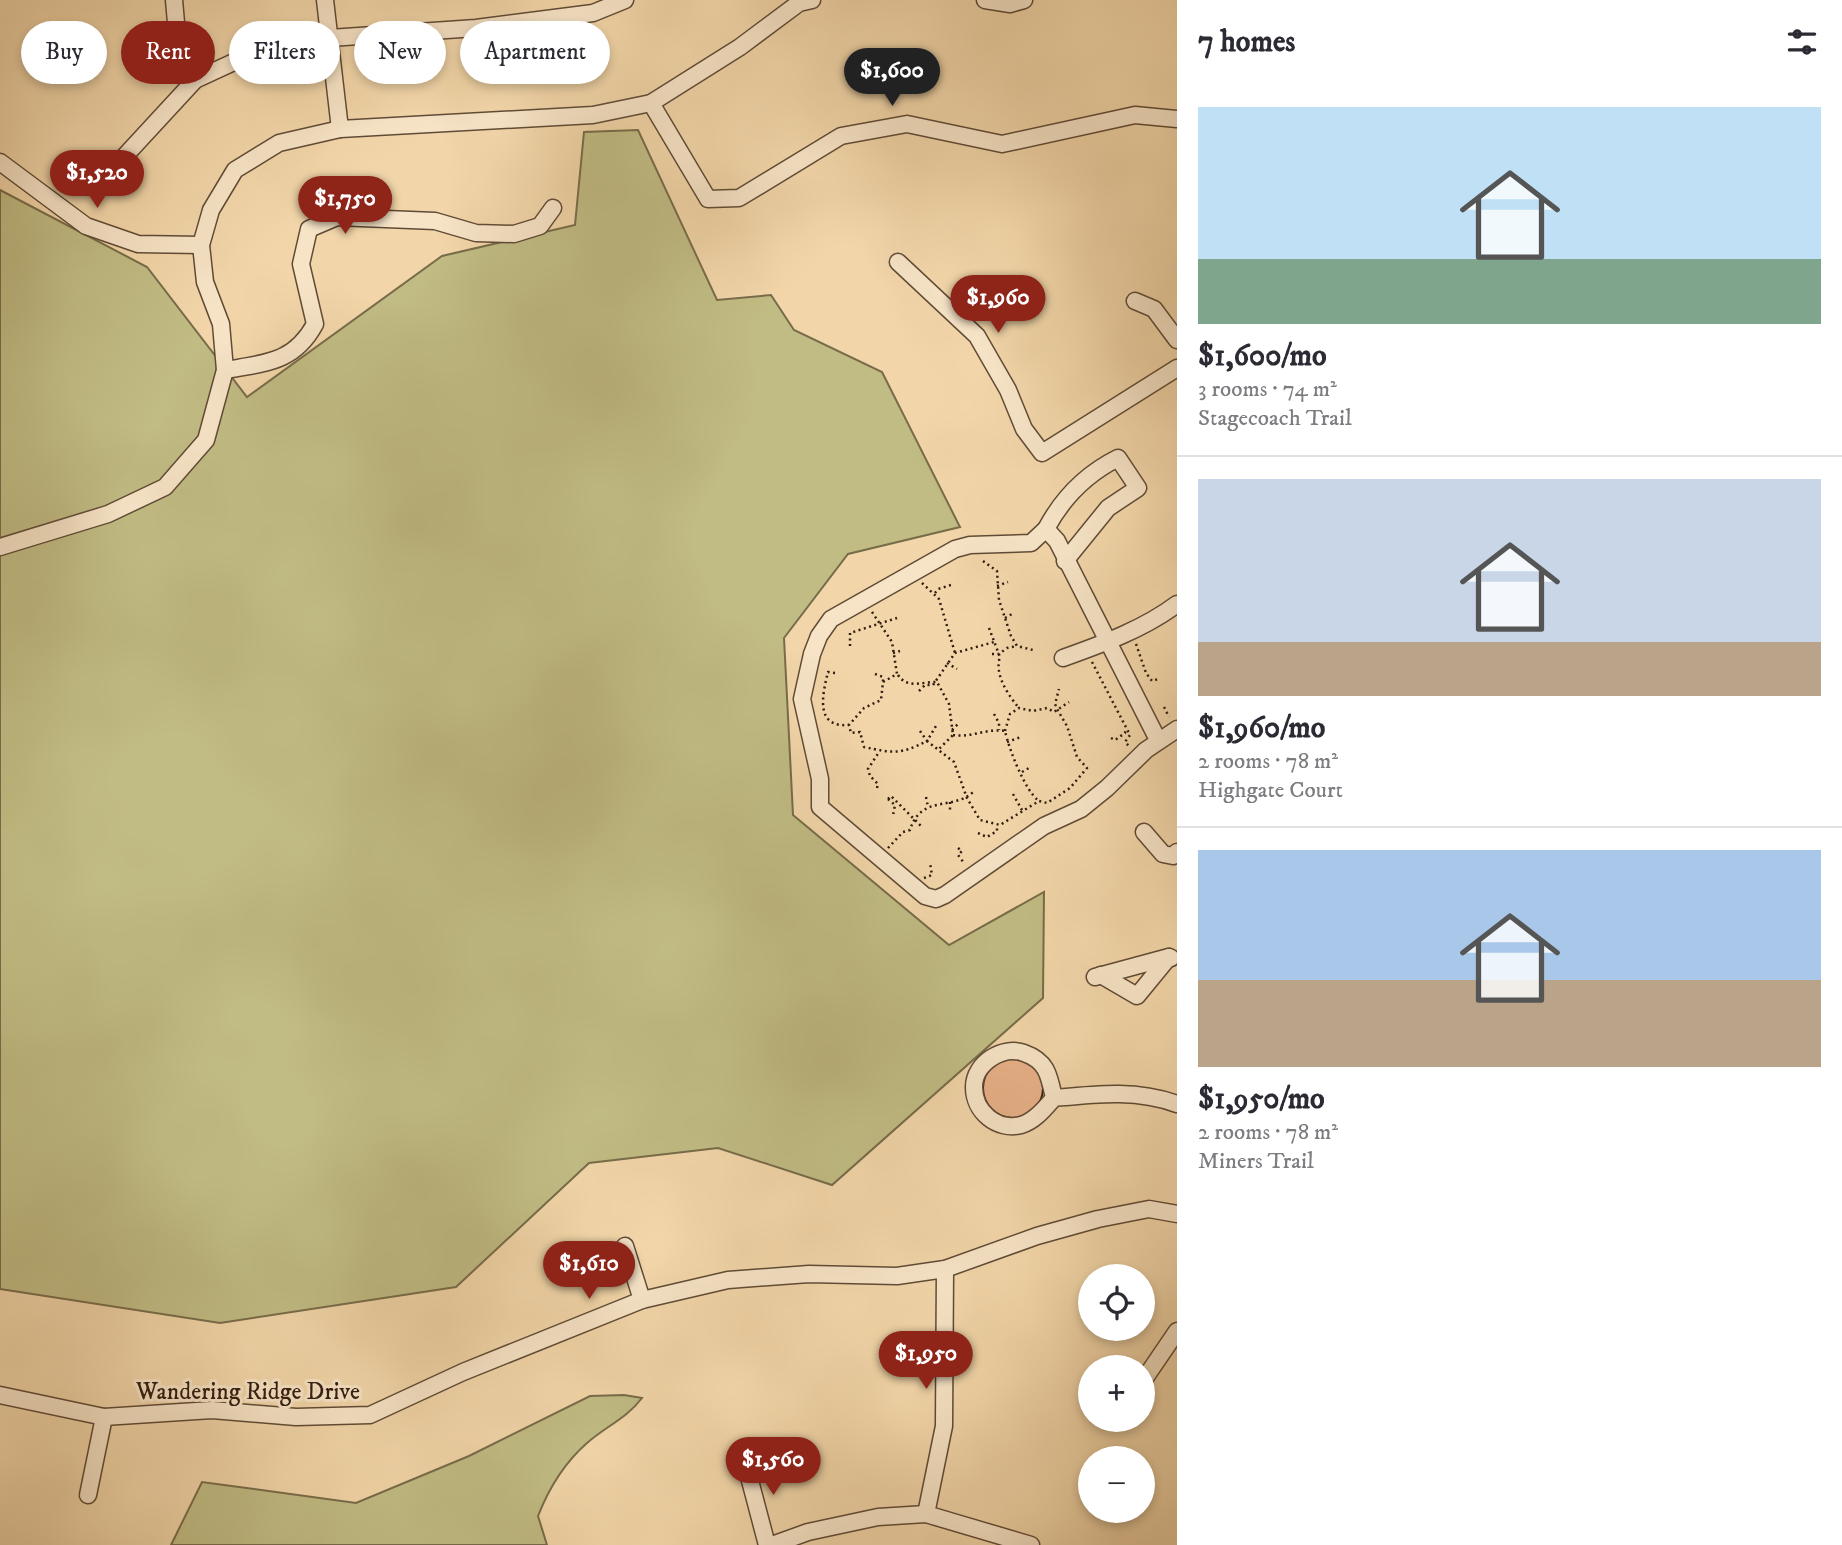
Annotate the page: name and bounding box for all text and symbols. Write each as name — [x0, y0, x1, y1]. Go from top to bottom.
chip: Buy — [21, 21, 107, 84]
chip: Rent — [121, 21, 215, 84]
chip: Filters — [229, 21, 340, 84]
chip: New — [354, 21, 446, 84]
chip: Apartment — [460, 21, 610, 84]
icon: filters — [1783, 23, 1821, 61]
text: 7 homes — [1198, 24, 1295, 61]
pin: $1,600 — [835, 48, 949, 108]
text: $1,600 — [860, 56, 924, 85]
pin: $1,520 — [40, 150, 154, 210]
icon: home — [1447, 152, 1573, 278]
text: $1,520 — [66, 158, 128, 187]
pin: $1,750 — [288, 176, 402, 236]
text: $1,750 — [314, 184, 376, 213]
pin: $1,960 — [941, 276, 1055, 335]
text: $1,960 — [966, 283, 1030, 312]
text: $1,600/mo — [1198, 338, 1327, 375]
text: 3 rooms · 74 m² — [1198, 375, 1337, 404]
text: Stagecoach Trail — [1198, 404, 1352, 433]
icon: home — [1447, 524, 1573, 650]
text: $1,960/mo — [1198, 710, 1325, 747]
text: 2 rooms · 78 m² — [1198, 747, 1338, 776]
text: Highgate Court — [1198, 776, 1343, 805]
icon: home — [1447, 895, 1573, 1021]
text: $1,950/mo — [1198, 1081, 1325, 1118]
text: 2 rooms · 78 m² — [1198, 1118, 1338, 1147]
text: Miners Trail — [1198, 1147, 1314, 1176]
pin: $1,610 — [532, 1242, 646, 1301]
text: $1,610 — [559, 1249, 619, 1278]
map controls — [1078, 1264, 1155, 1523]
button: locate — [1078, 1264, 1155, 1341]
pin: $1,950 — [869, 1332, 983, 1391]
text: $1,950 — [895, 1339, 957, 1368]
button: + — [1078, 1355, 1155, 1432]
street label: Wandering Ridge Drive — [135, 1377, 360, 1407]
pin: $1,560 — [716, 1438, 830, 1497]
text: $1,560 — [742, 1445, 804, 1474]
button: − — [1078, 1446, 1155, 1523]

